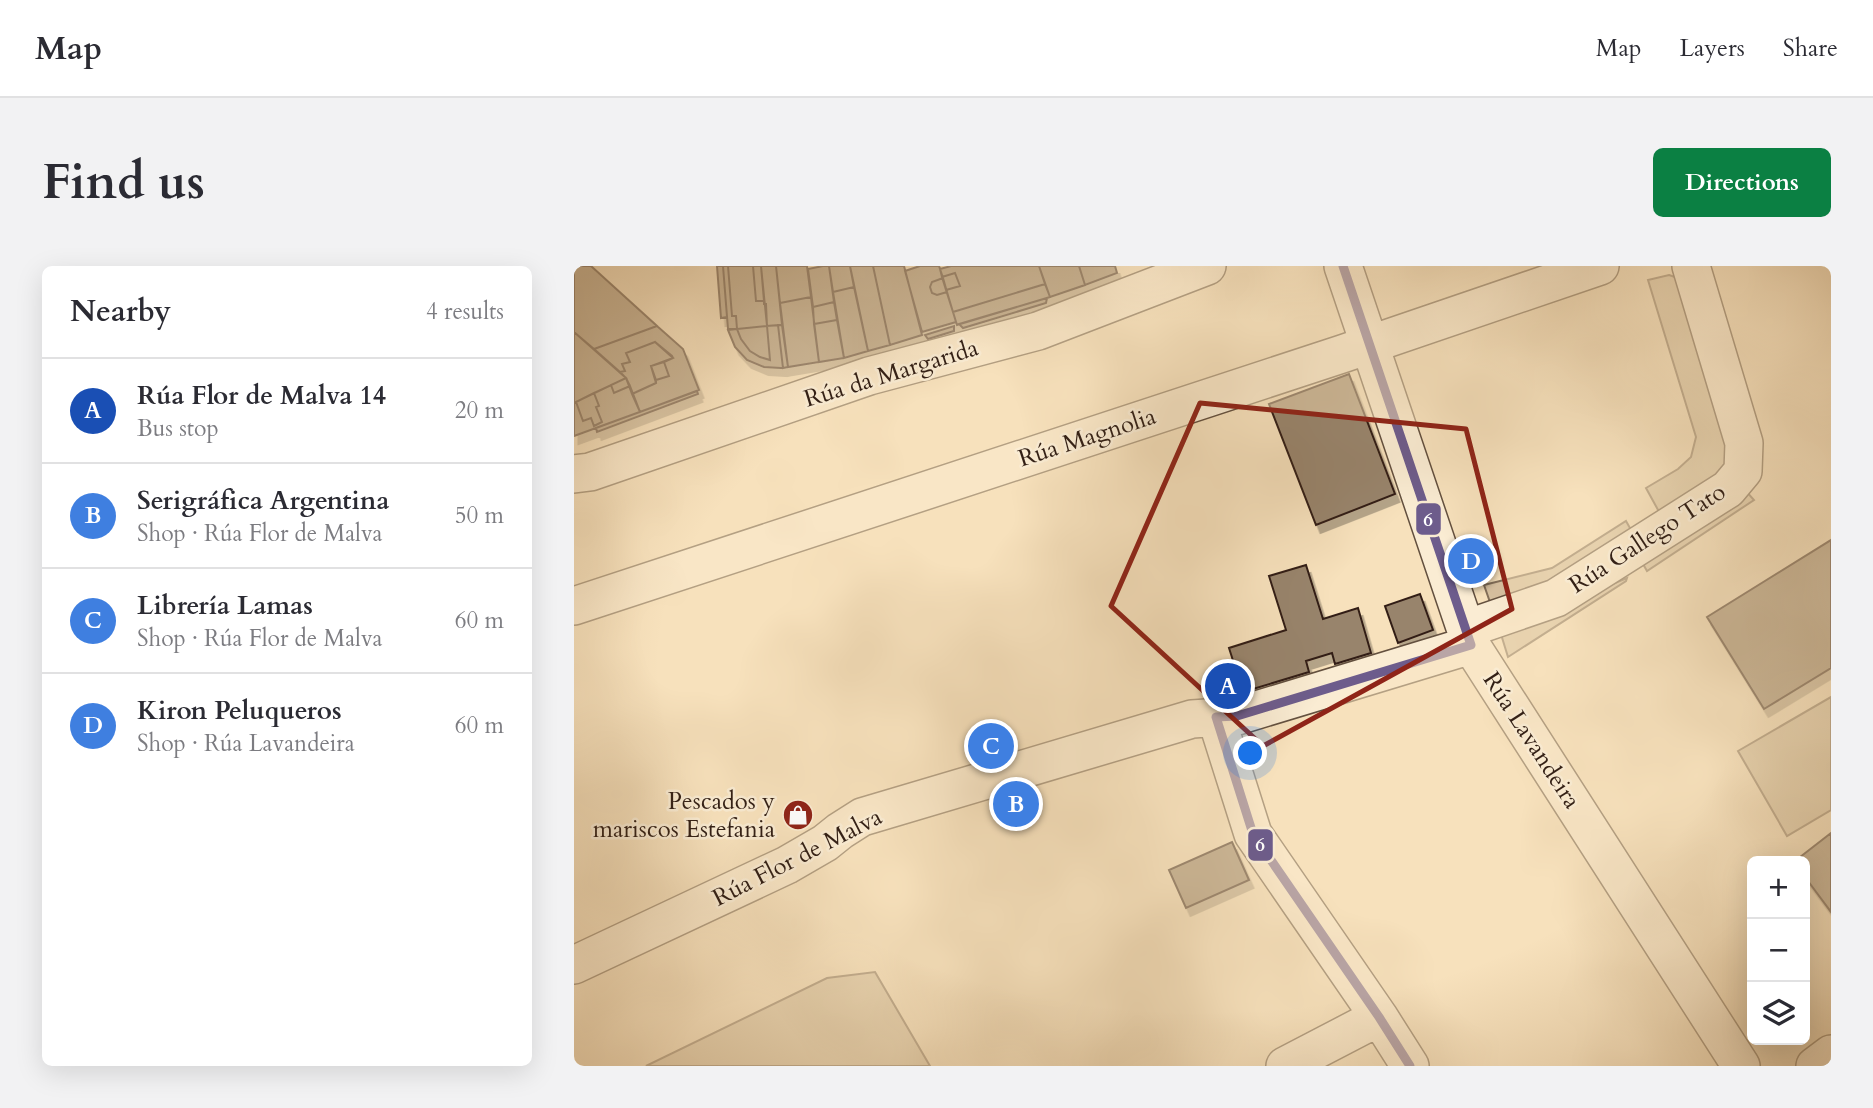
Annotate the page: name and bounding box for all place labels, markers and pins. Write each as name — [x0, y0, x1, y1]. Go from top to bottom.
pin: D — [1448, 535, 1494, 587]
pin: A — [1205, 660, 1251, 712]
pin: C — [968, 720, 1014, 772]
pin: B — [993, 778, 1039, 830]
place label: Pescados y mariscos Estefania — [593, 785, 776, 846]
shop icon: Pescados y mariscos Estefania — [781, 798, 815, 832]

